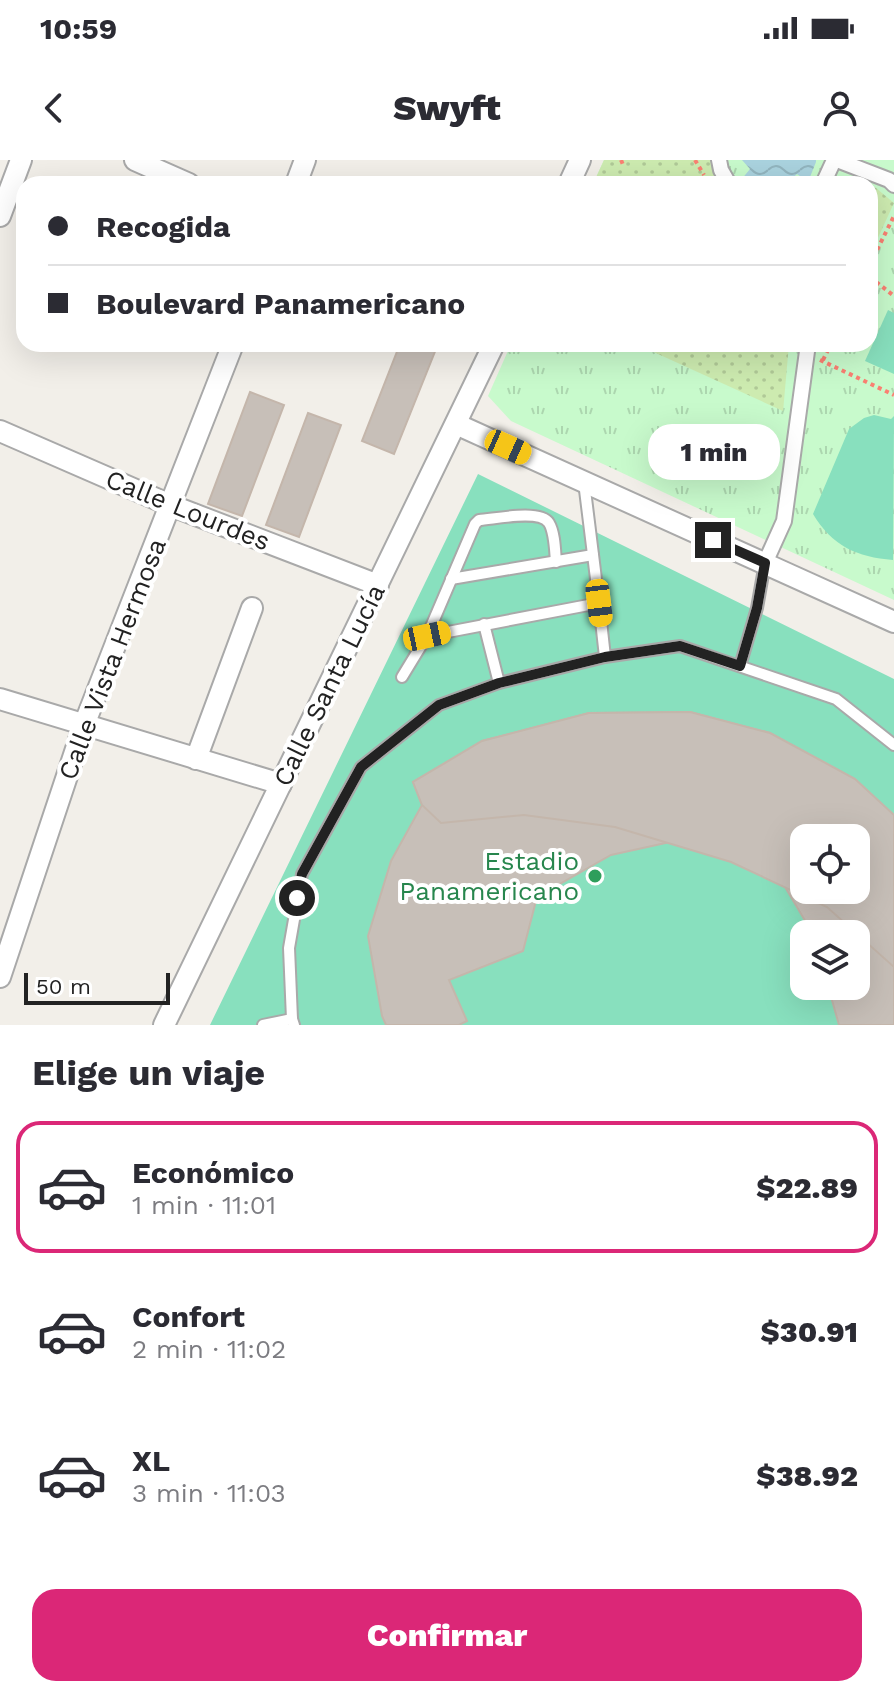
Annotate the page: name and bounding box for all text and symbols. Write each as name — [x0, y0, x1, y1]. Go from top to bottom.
text: 10:59 — [40, 11, 117, 46]
icon: back — [32, 86, 76, 130]
icon: person — [818, 86, 862, 130]
text: Swyft — [393, 87, 501, 129]
text: Recogida — [96, 209, 230, 244]
text: Boulevard Panamericano — [96, 286, 465, 321]
callout: 1 min — [647, 424, 779, 480]
car — [481, 426, 535, 468]
text: 1 min — [681, 437, 747, 467]
street label: Calle Lourdes — [102, 463, 274, 557]
route end — [695, 522, 731, 558]
street label: Calle Vista Hermosa — [52, 534, 172, 784]
car — [584, 578, 614, 628]
street label: Calle Santa Lucía — [267, 579, 391, 791]
car — [401, 619, 453, 653]
map controls — [790, 824, 870, 1000]
button: locate — [790, 824, 870, 904]
place label: Estadio Panamericano — [399, 846, 579, 906]
marker: Estadio Panamericano — [586, 867, 604, 885]
route start — [279, 880, 315, 916]
button: layers — [790, 920, 870, 1000]
scale bar — [24, 969, 170, 1005]
text: 50 m — [36, 974, 91, 999]
text: Elige un viaje — [32, 1052, 265, 1094]
icon: car — [36, 1151, 108, 1223]
text: Económico — [132, 1155, 294, 1190]
text: $22.89 — [756, 1170, 858, 1205]
text: 1 min · 11:01 — [132, 1190, 276, 1220]
icon: car — [36, 1295, 108, 1367]
text: Confort — [132, 1299, 245, 1334]
text: $30.91 — [760, 1314, 858, 1349]
text: 2 min · 11:02 — [132, 1334, 286, 1364]
icon: car — [36, 1439, 108, 1511]
text: XL — [132, 1443, 170, 1478]
text: $38.92 — [756, 1458, 858, 1493]
text: 3 min · 11:03 — [132, 1478, 286, 1508]
button: Confirmar — [32, 1589, 862, 1681]

